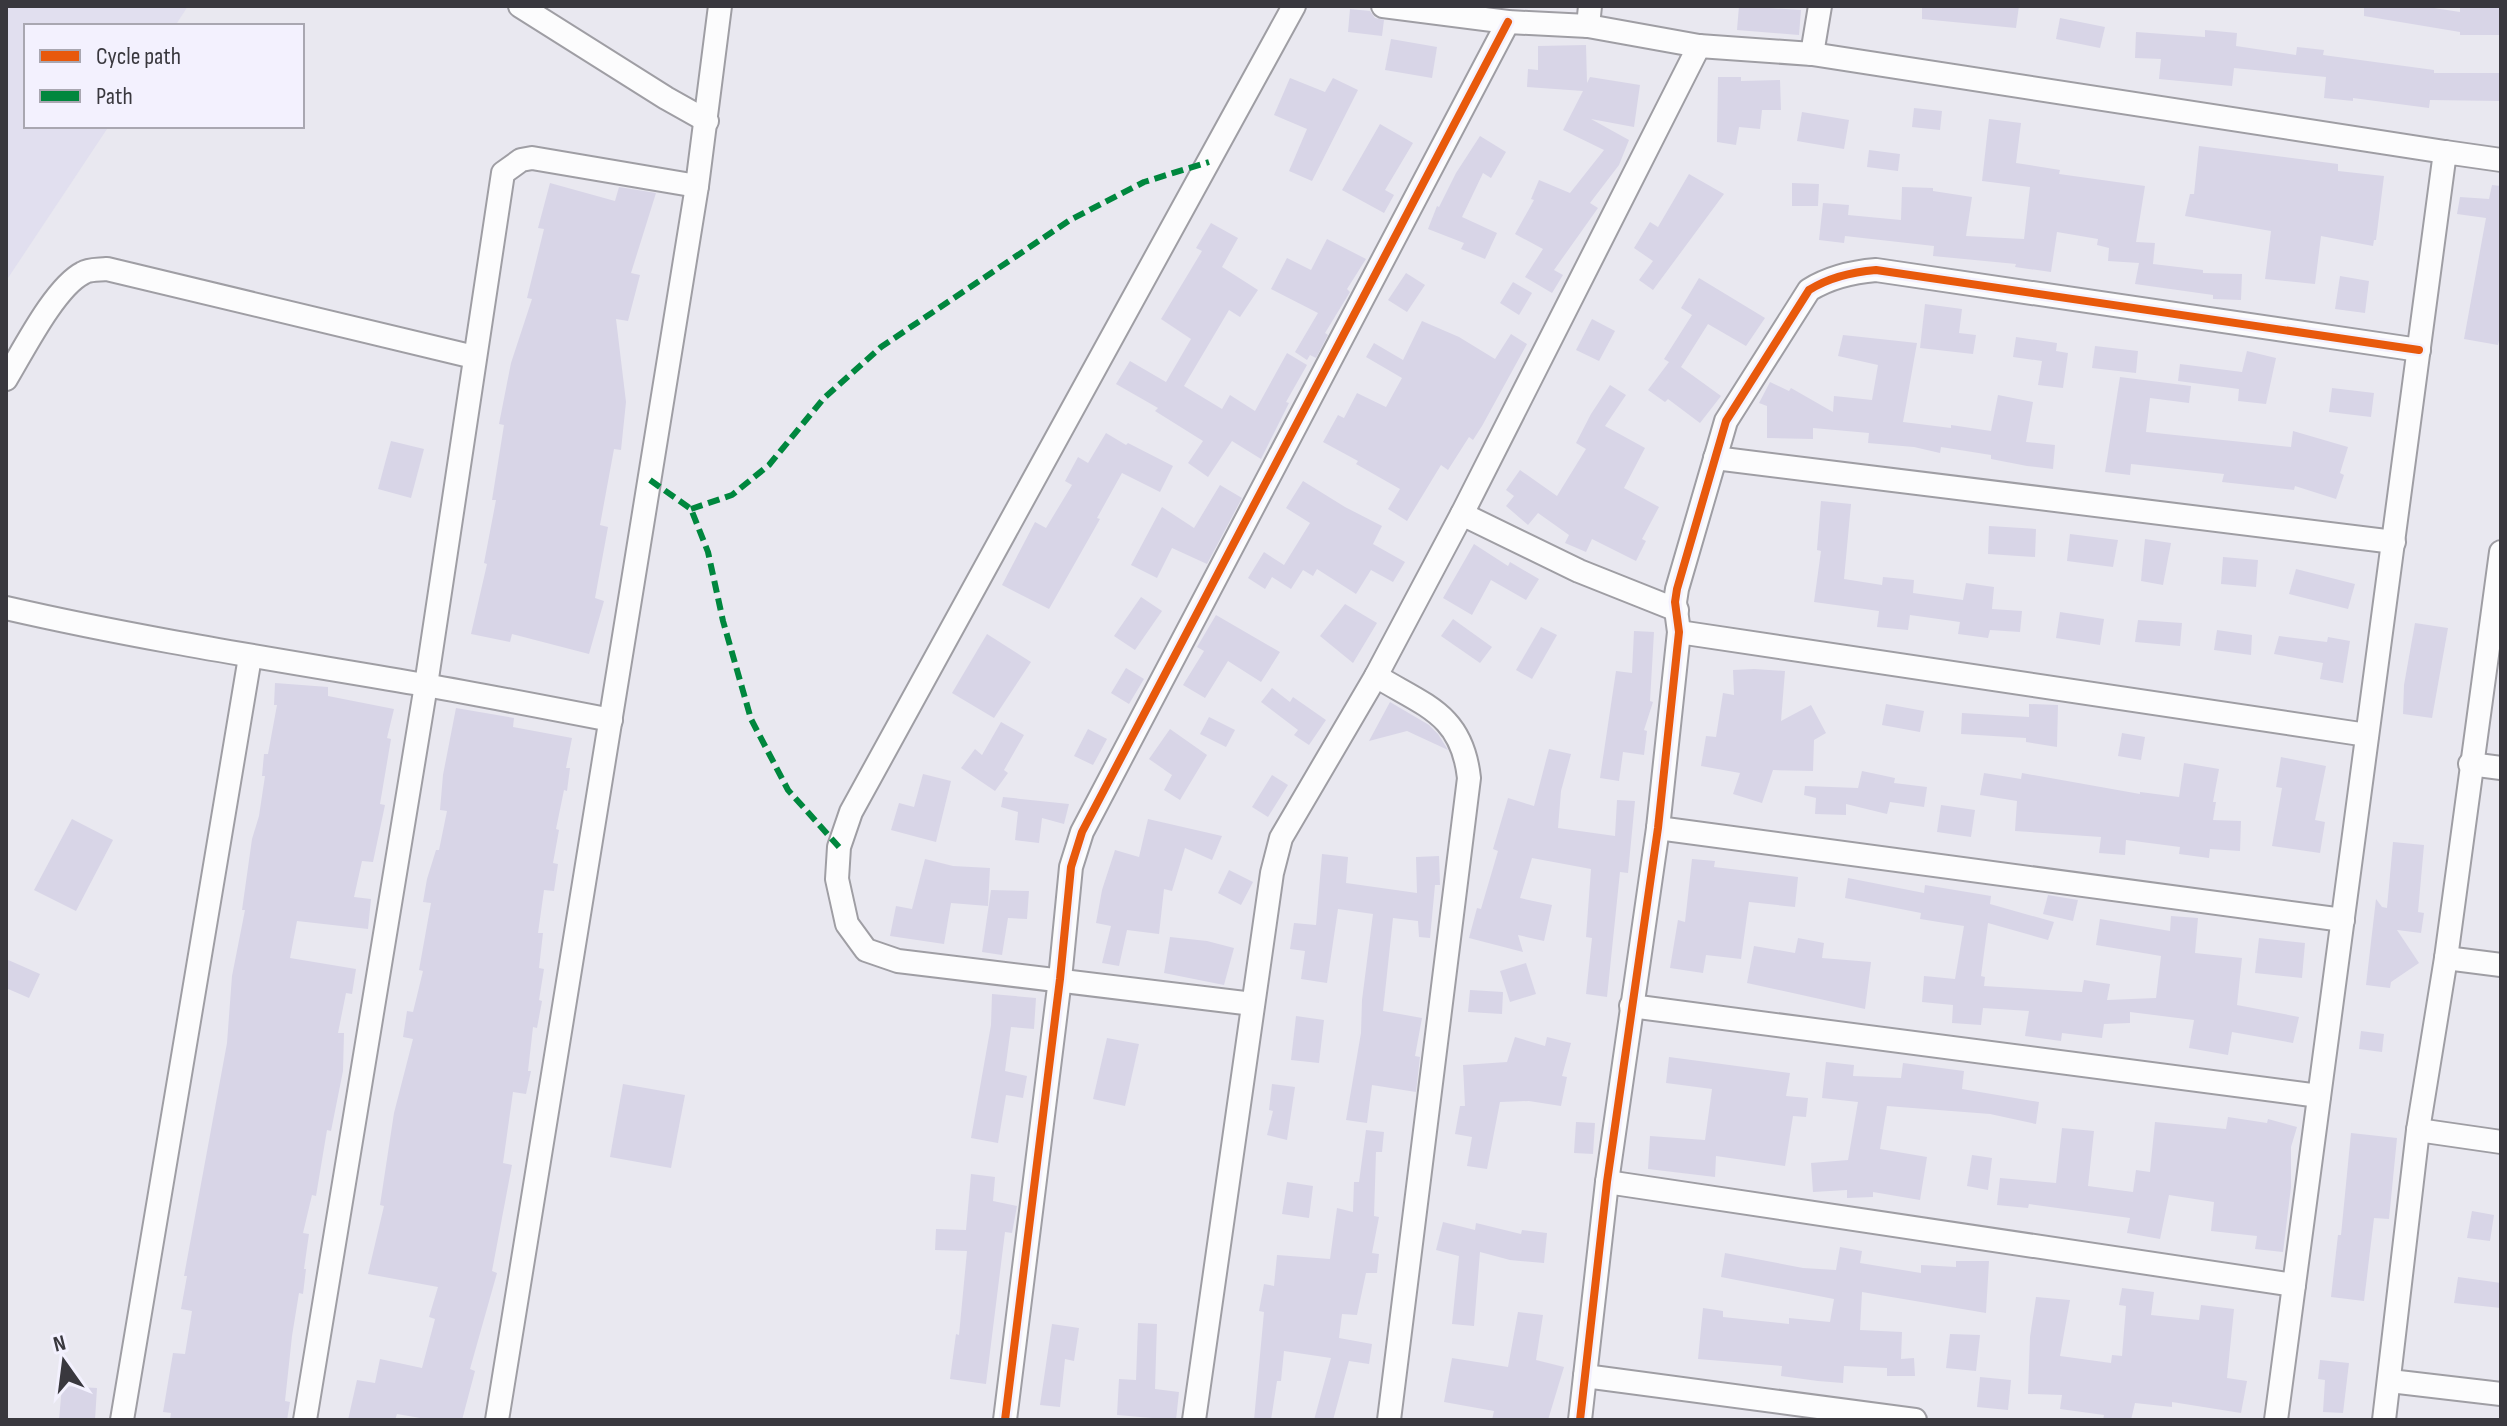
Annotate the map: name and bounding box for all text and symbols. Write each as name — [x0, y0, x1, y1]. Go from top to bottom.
legend — [24, 24, 304, 128]
text: Cycle path — [96, 42, 181, 71]
text: Path — [96, 82, 133, 111]
north arrow — [24, 1322, 104, 1402]
text: N — [51, 1330, 68, 1359]

